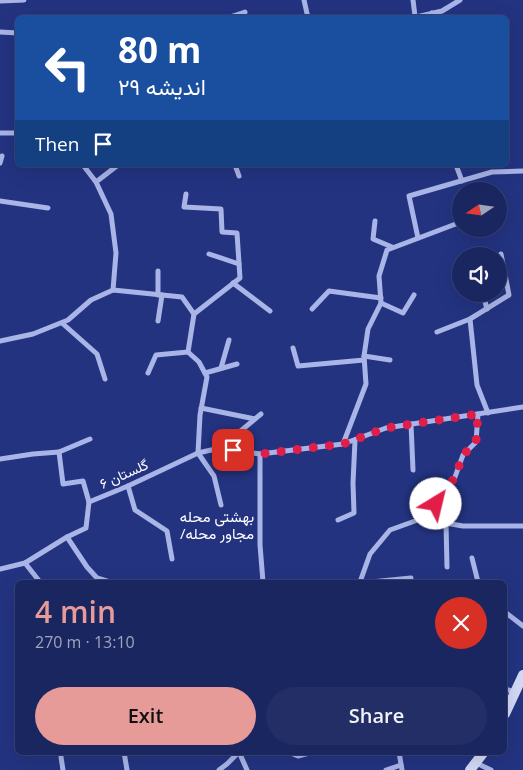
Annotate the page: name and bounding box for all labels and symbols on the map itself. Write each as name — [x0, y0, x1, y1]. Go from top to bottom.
north arrow — [452, 182, 508, 238]
pin — [212, 429, 254, 471]
street label: گلستان ۶ — [96, 454, 151, 493]
position arrow — [409, 477, 461, 529]
district label: بهشتی محله /مجاور محله — [180, 506, 254, 543]

